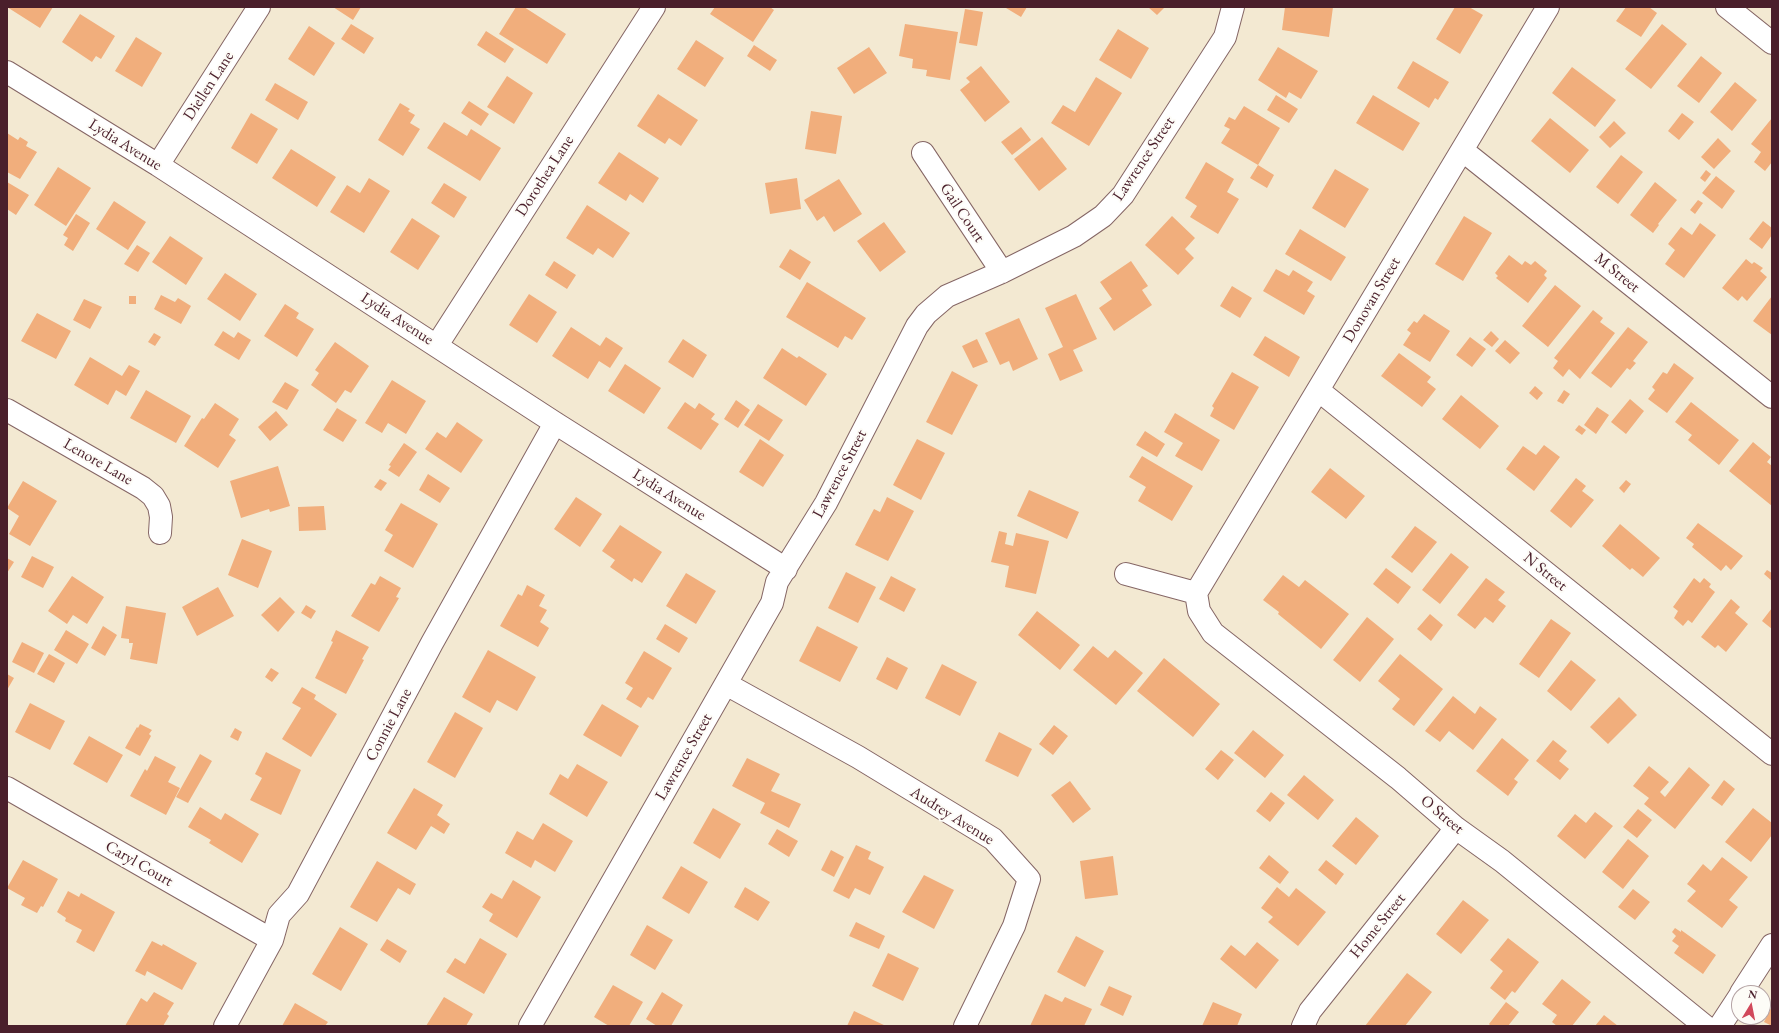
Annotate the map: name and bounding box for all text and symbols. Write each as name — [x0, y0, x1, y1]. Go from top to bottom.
street label: Diellen Lane — [180, 48, 238, 124]
street label: Lawrence Street — [1109, 113, 1179, 205]
street label: Lydia Avenue — [85, 115, 165, 175]
street label: Dorothea Lane — [512, 132, 578, 220]
street label: Gail Court — [935, 180, 989, 246]
street label: M Street — [1590, 249, 1644, 297]
street label: Donovan Street — [1339, 254, 1405, 346]
street label: Lydia Avenue — [357, 288, 437, 350]
street label: Lawrence Street — [809, 427, 871, 521]
street label: Lenore Lane — [60, 434, 136, 490]
street label: Lydia Avenue — [629, 465, 709, 525]
street label: N Street — [1519, 548, 1571, 596]
street label: Connie Lane — [362, 685, 416, 765]
street label: Lawrence Street — [651, 710, 717, 804]
street label: Audrey Avenue — [906, 783, 998, 849]
street label: O Street — [1416, 791, 1468, 839]
street label: Caryl Court — [102, 837, 176, 891]
street label: Home Street — [1346, 890, 1410, 962]
north arrow — [1731, 985, 1771, 1025]
text: N — [1747, 987, 1759, 1002]

